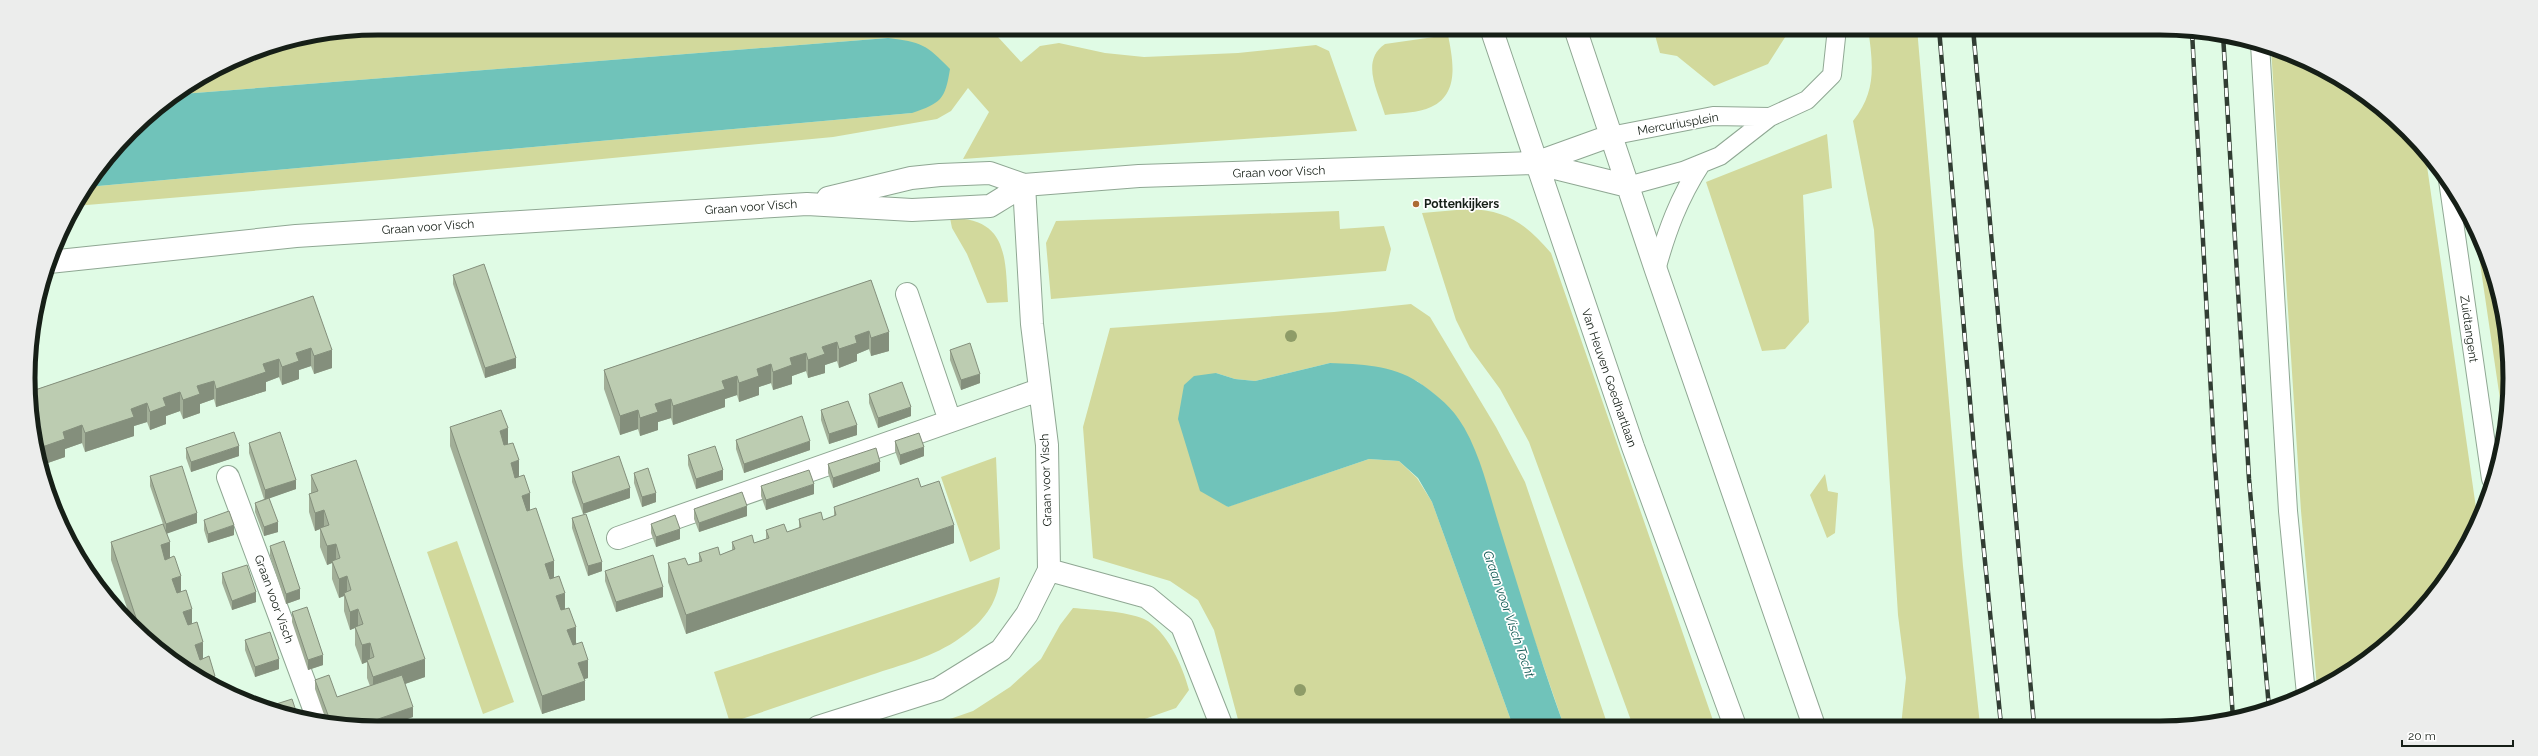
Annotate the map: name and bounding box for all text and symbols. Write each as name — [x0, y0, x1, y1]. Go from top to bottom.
street label: Mercuriusplein — [1636, 110, 1720, 138]
street label: Graan voor Visch — [1232, 163, 1326, 181]
street label: Graan voor Visch — [704, 197, 798, 217]
place label: Pottenkijkers — [1424, 197, 1499, 211]
marker: Pottenkijkers — [1411, 199, 1421, 209]
street label: Graan voor Visch — [381, 217, 475, 237]
street label: Zuidtangent — [2457, 295, 2481, 363]
street label: Van Heuven Goedhartlaan — [1579, 307, 1639, 449]
street label: Graan voor Visch — [1037, 433, 1055, 527]
water label: Graan voor Visch Tocht — [1480, 549, 1538, 680]
street label: Graan voor Visch — [252, 553, 296, 645]
scale bar — [2402, 722, 2513, 748]
text: 20 m — [2408, 729, 2436, 743]

